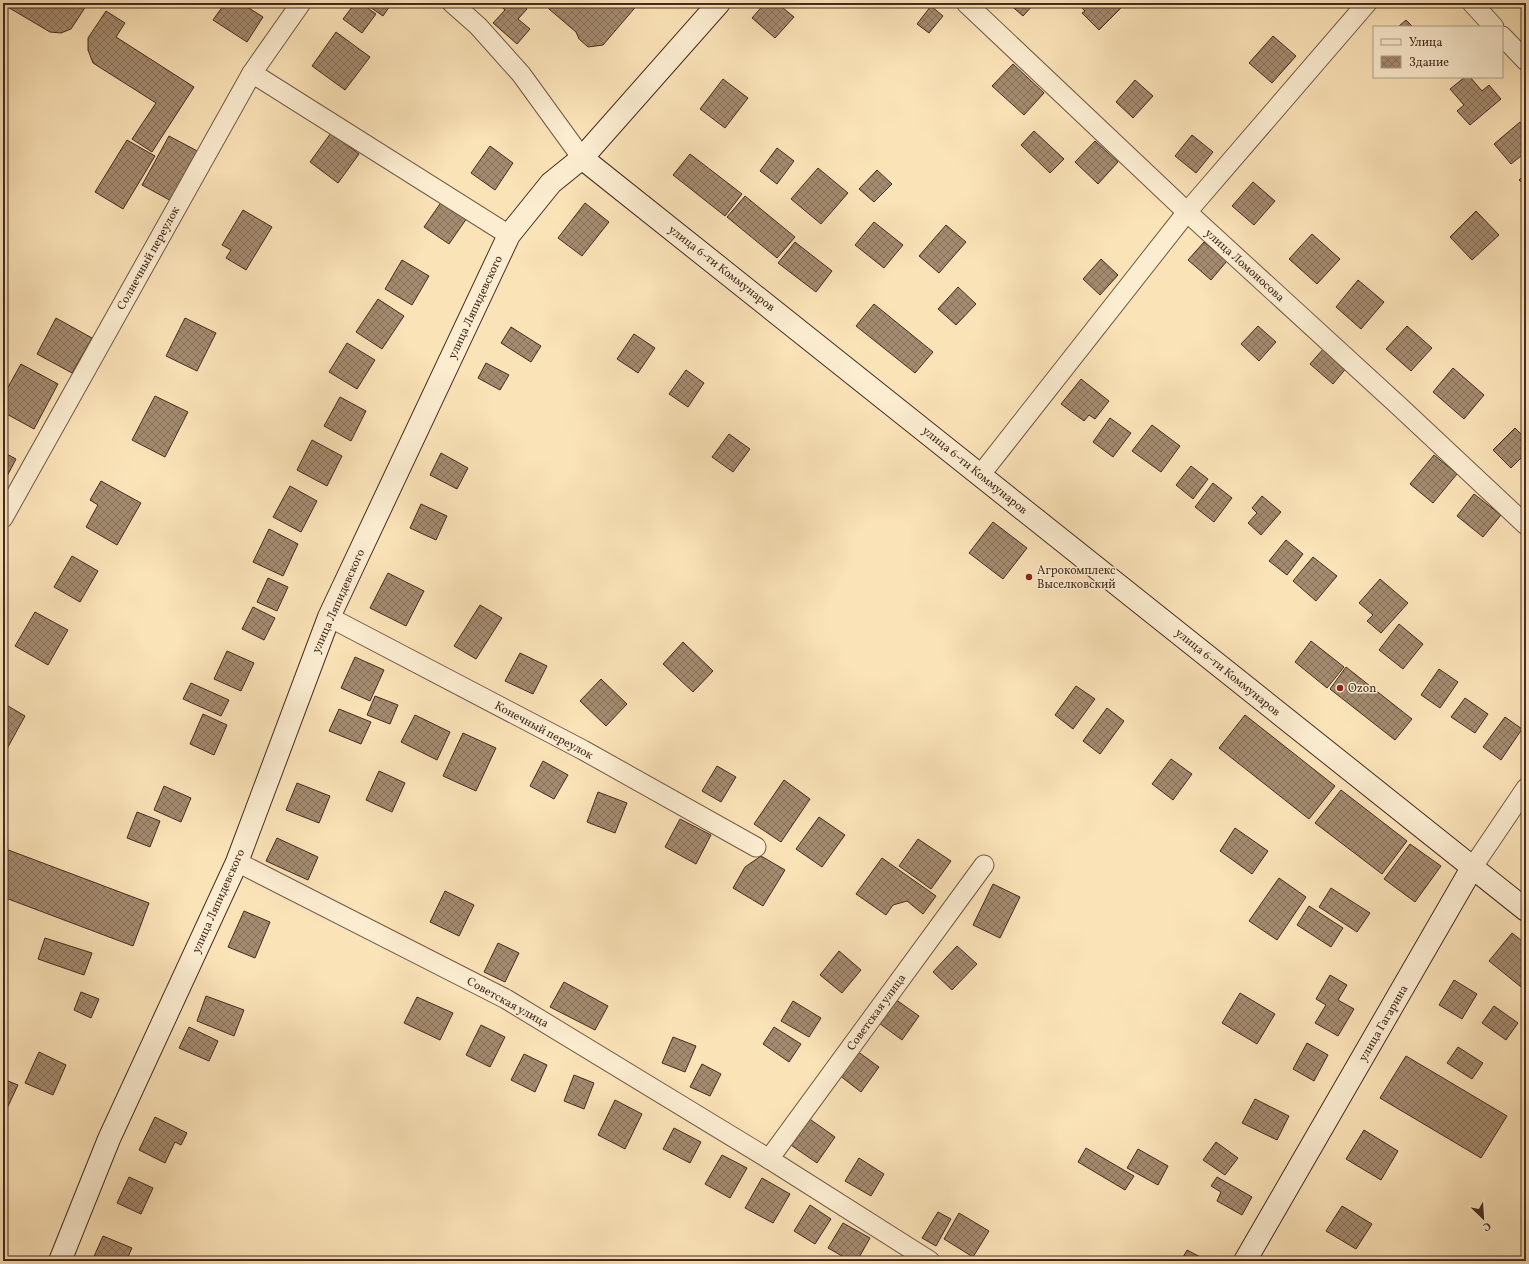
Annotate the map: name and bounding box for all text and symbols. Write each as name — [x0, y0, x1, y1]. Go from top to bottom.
legend — [1373, 26, 1503, 78]
text: Улица — [1409, 35, 1442, 51]
text: Здание — [1409, 55, 1449, 71]
street label: Солнечный переулок — [114, 203, 184, 313]
street label: улица 6-ти Коммунаров — [665, 222, 778, 316]
street label: улица Ломоносова — [1201, 226, 1288, 306]
street label: улица Ляпидевского — [445, 253, 507, 362]
street label: улица 6-ти Коммунаров — [918, 423, 1031, 518]
street label: улица Ляпидевского — [309, 547, 369, 656]
place label: Агрокомплекс Выселковский — [1037, 563, 1116, 593]
marker: Агрокомплекс Выселковский — [1024, 572, 1034, 582]
street label: улица 6-ти Коммунаров — [1171, 625, 1284, 720]
place label: Ozon — [1348, 681, 1376, 697]
marker: Ozon — [1335, 683, 1345, 693]
street label: Конечный переулок — [491, 698, 596, 764]
street label: улица Ляпидевского — [189, 847, 249, 956]
street label: Советская улица — [843, 971, 910, 1054]
street label: Советская улица — [464, 974, 551, 1032]
street label: улица Гагарина — [1355, 982, 1412, 1065]
north arrow — [1463, 1198, 1503, 1238]
text: С — [1480, 1217, 1493, 1234]

